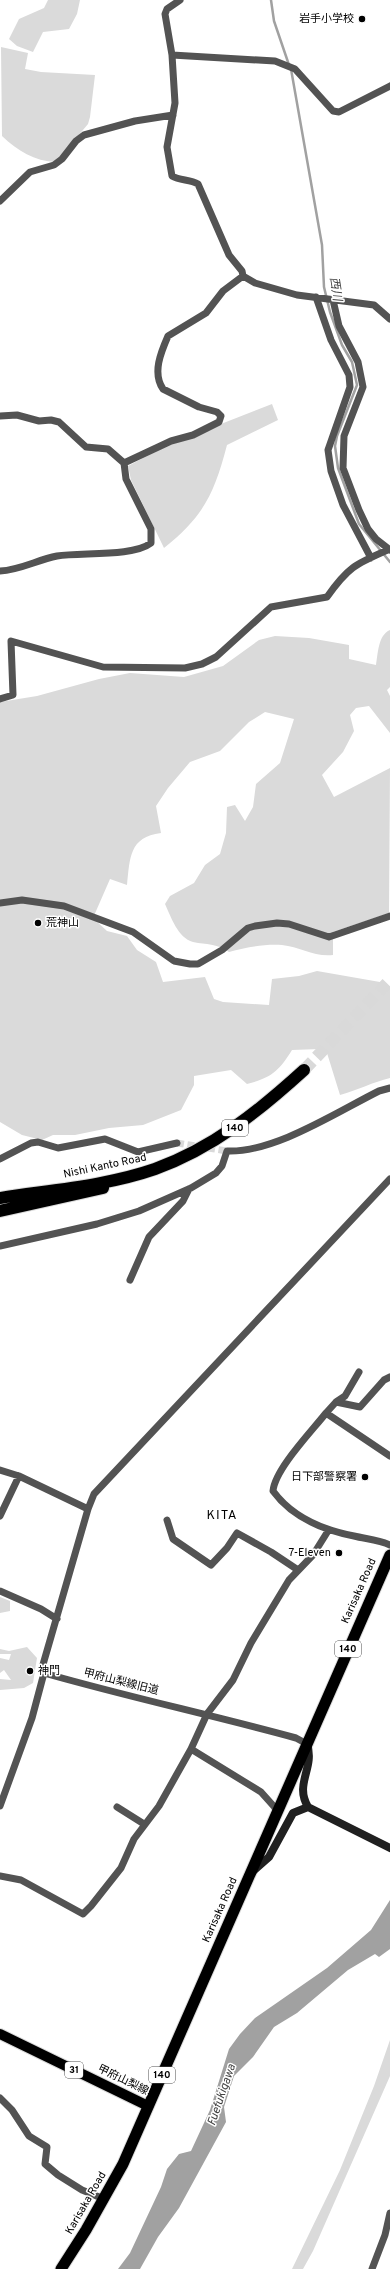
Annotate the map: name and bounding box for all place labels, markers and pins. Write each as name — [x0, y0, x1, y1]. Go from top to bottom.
place label: 岩手小学校 — [299, 12, 354, 26]
marker: 岩手小学校 — [357, 14, 367, 24]
place label: 荒神山 — [46, 916, 79, 930]
marker: 荒神山 — [33, 918, 43, 928]
place label: 日下部警察署 — [291, 1470, 357, 1484]
marker: 日下部警察署 — [360, 1472, 370, 1482]
place label: 7-Eleven — [289, 1546, 331, 1560]
marker: 7-Eleven — [334, 1548, 344, 1558]
place label: 神門 — [38, 1664, 60, 1678]
marker: 神門 — [25, 1666, 35, 1676]

